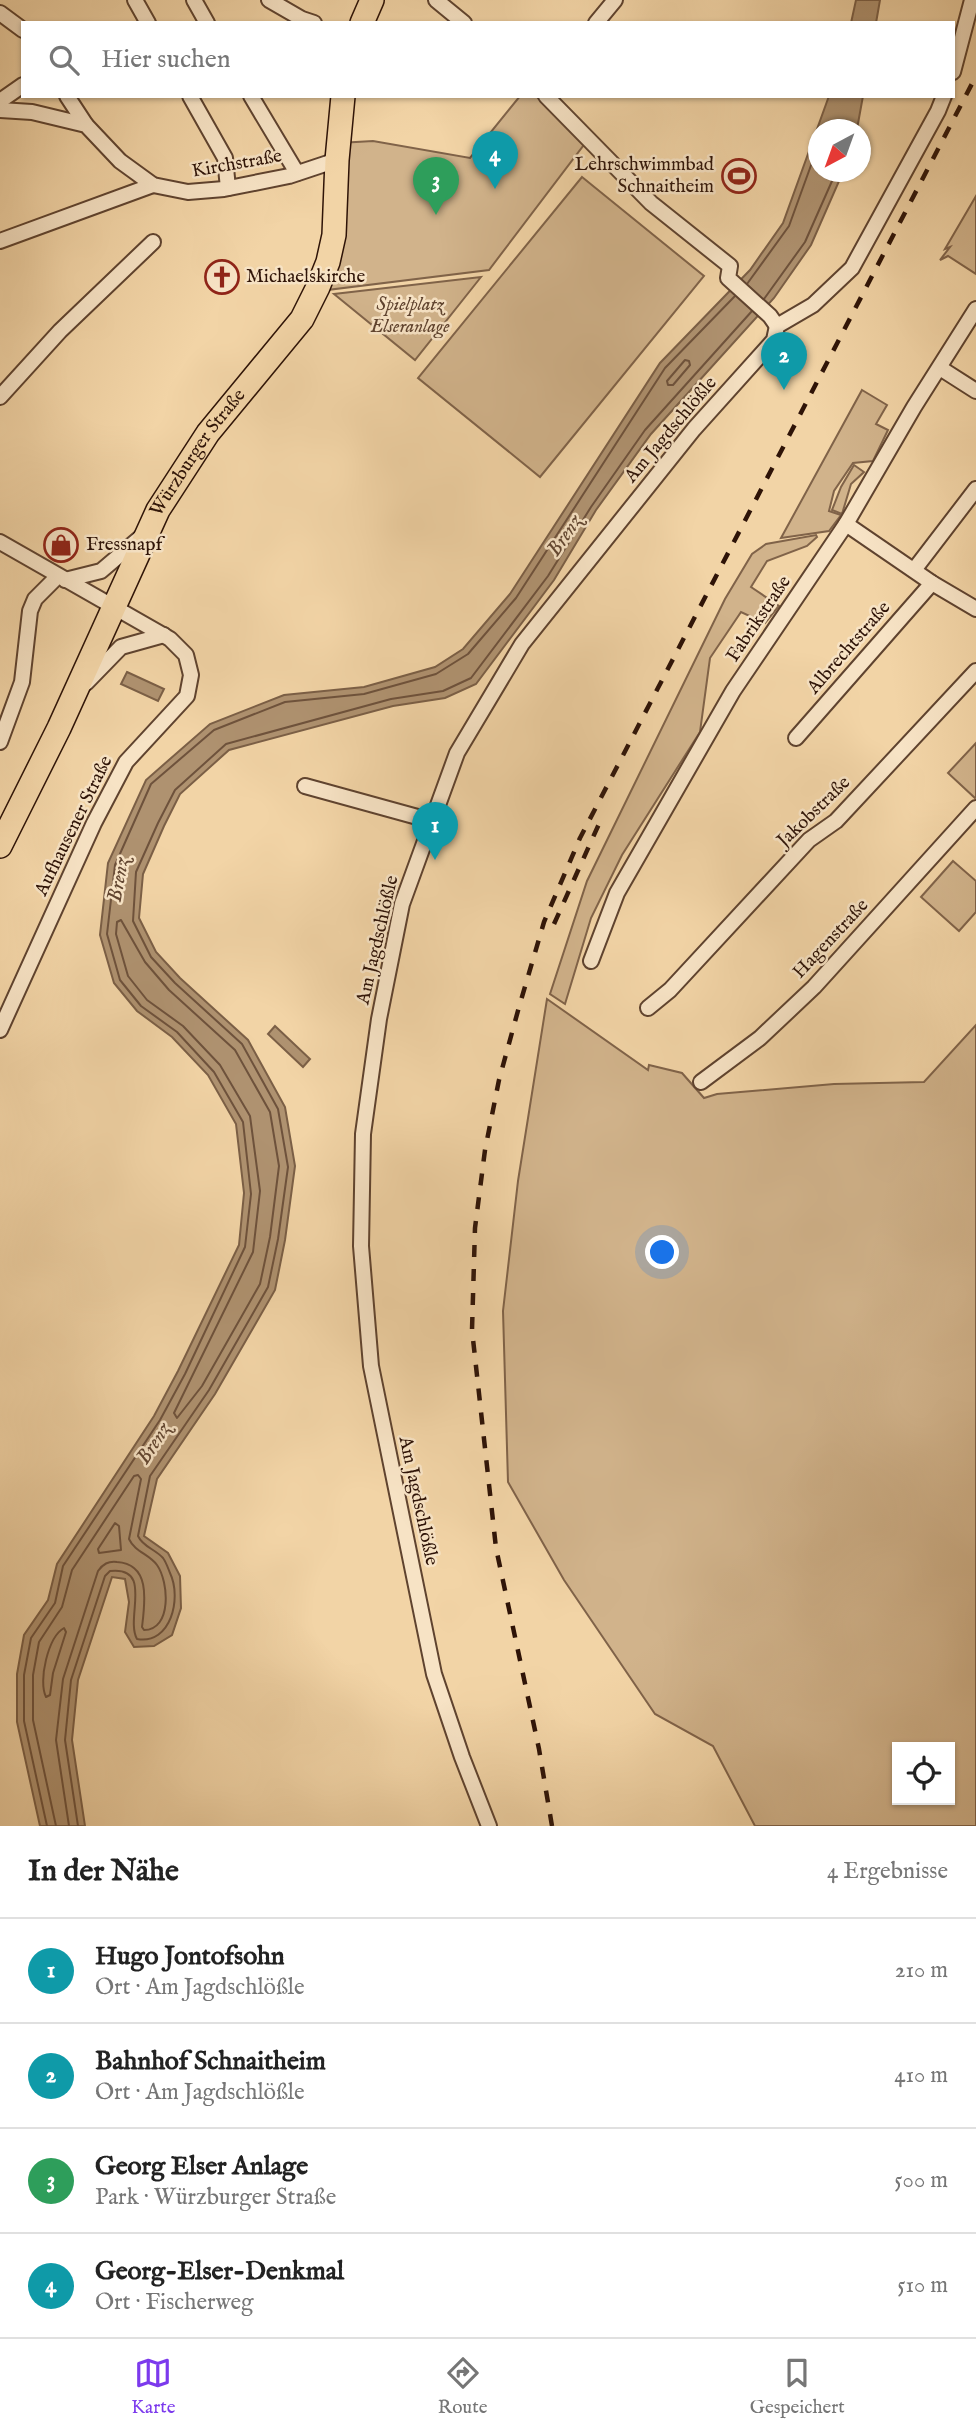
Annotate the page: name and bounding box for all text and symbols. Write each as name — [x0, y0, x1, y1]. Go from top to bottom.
search box — [21, 21, 955, 98]
icon: search — [45, 41, 83, 79]
text: Hier suchen — [101, 43, 231, 76]
north arrow — [808, 119, 871, 182]
pin: 4 — [472, 131, 518, 189]
street label: Kirchstraße — [190, 144, 284, 184]
place label: Lehrschwimmbad Schnaitheim — [575, 153, 715, 199]
pin: 3 — [413, 157, 459, 215]
sports icon: Lehrschwimmbad Schnaitheim — [720, 157, 758, 195]
church icon: Michaelskirche — [203, 258, 241, 296]
place label: Michaelskirche — [246, 265, 365, 289]
park label: Spielplatz Elseranlage — [370, 293, 450, 339]
pin: 2 — [761, 332, 807, 390]
street label: Am Jagdschlößle — [619, 372, 723, 489]
street label: Würzburger Straße — [145, 384, 251, 521]
water label: Brenz — [541, 508, 590, 562]
shop icon: Fressnapf — [42, 526, 80, 564]
place label: Fressnapf — [86, 533, 165, 557]
street label: Fabrikstraße — [721, 571, 797, 667]
street label: Albrechtstraße — [801, 596, 896, 700]
street label: Aufhausener Straße — [29, 752, 118, 901]
street label: Jakobstraße — [771, 771, 856, 854]
pin: 1 — [412, 802, 458, 860]
water label: Brenz — [102, 854, 137, 904]
street label: Am Jagdschlößle — [351, 873, 405, 1008]
street label: Hagenstraße — [788, 894, 874, 984]
your location — [645, 1235, 679, 1269]
water label: Brenz — [130, 1416, 179, 1470]
street label: Am Jagdschlößle — [392, 1433, 443, 1568]
map controls — [892, 1742, 955, 1805]
button: locate — [892, 1742, 955, 1805]
text: In der Nähe — [28, 1853, 179, 1891]
text: 4 Ergebnisse — [827, 1857, 948, 1886]
text: Hugo Jontofsohn — [95, 1940, 285, 1973]
text: 1 — [47, 1956, 55, 1985]
text: 210 m — [895, 1956, 948, 1985]
text: Ort · Am Jagdschlößle — [95, 1973, 305, 2002]
text: Bahnhof Schnaitheim — [95, 2045, 326, 2078]
text: 2 — [46, 2061, 56, 2090]
text: 410 m — [894, 2061, 948, 2090]
text: Ort · Am Jagdschlößle — [95, 2078, 305, 2107]
text: Georg Elser Anlage — [95, 2150, 308, 2183]
text: 3 — [47, 2166, 55, 2195]
text: 500 m — [894, 2166, 948, 2195]
text: Park · Würzburger Straße — [95, 2183, 336, 2212]
text: Georg-Elser-Denkmal — [95, 2255, 344, 2288]
text: 4 — [45, 2271, 57, 2300]
text: 510 m — [897, 2271, 948, 2300]
text: Ort · Fischerweg — [95, 2288, 253, 2317]
tab: Karte — [131, 2354, 175, 2420]
tab: Route — [438, 2354, 487, 2420]
tab: Gespeichert — [750, 2354, 845, 2420]

